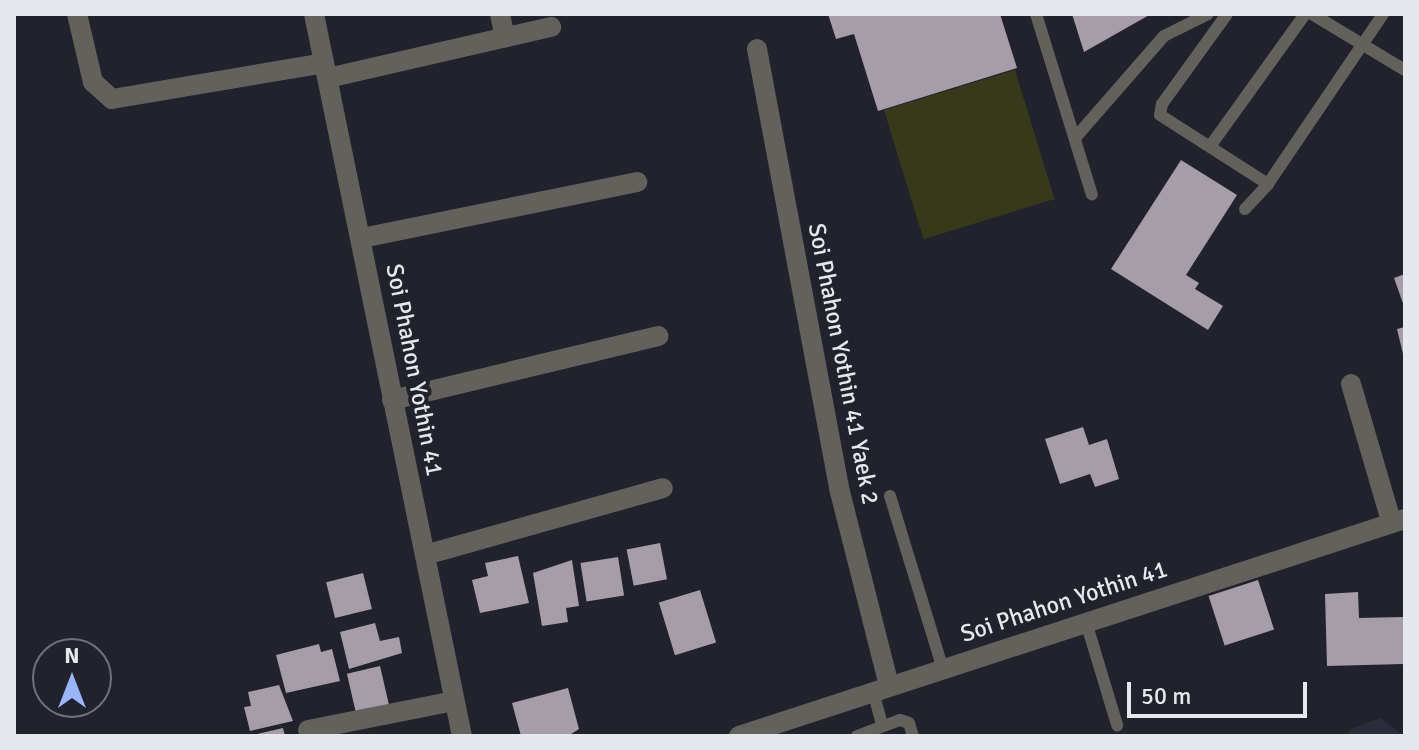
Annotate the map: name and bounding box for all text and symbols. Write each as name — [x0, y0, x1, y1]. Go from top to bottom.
street label: Soi Phahon Yothin 41 Yaek 2 — [802, 221, 884, 507]
street label: Soi Phahon Yothin 41 — [379, 261, 449, 479]
street label: Soi Phahon Yothin 41 — [957, 555, 1171, 649]
north arrow — [32, 638, 112, 718]
text: N — [64, 642, 80, 669]
scale bar — [1131, 666, 1311, 716]
text: 50 m — [1141, 681, 1191, 711]

